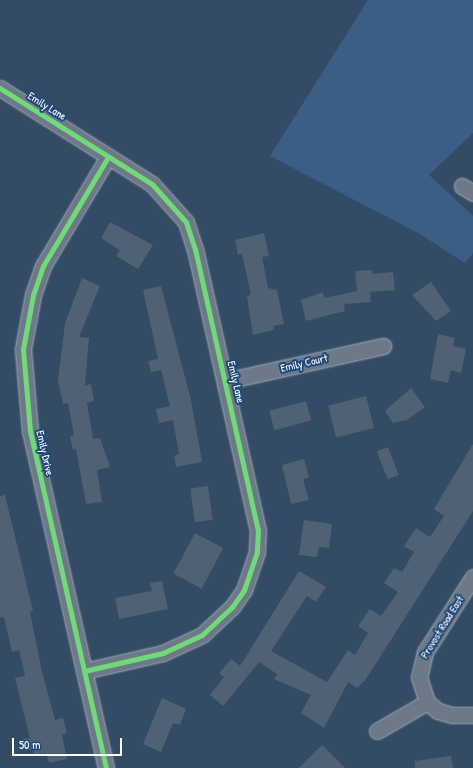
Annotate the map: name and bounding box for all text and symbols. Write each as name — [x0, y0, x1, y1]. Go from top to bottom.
street label: Emily Lane — [25, 89, 69, 123]
street label: Emily Court — [279, 351, 329, 375]
street label: Emily Lane — [225, 360, 247, 404]
street label: Emily Drive — [33, 429, 57, 477]
street label: Provost Road East — [418, 593, 466, 661]
scale bar — [14, 730, 124, 756]
text: 50 m — [19, 736, 40, 753]

